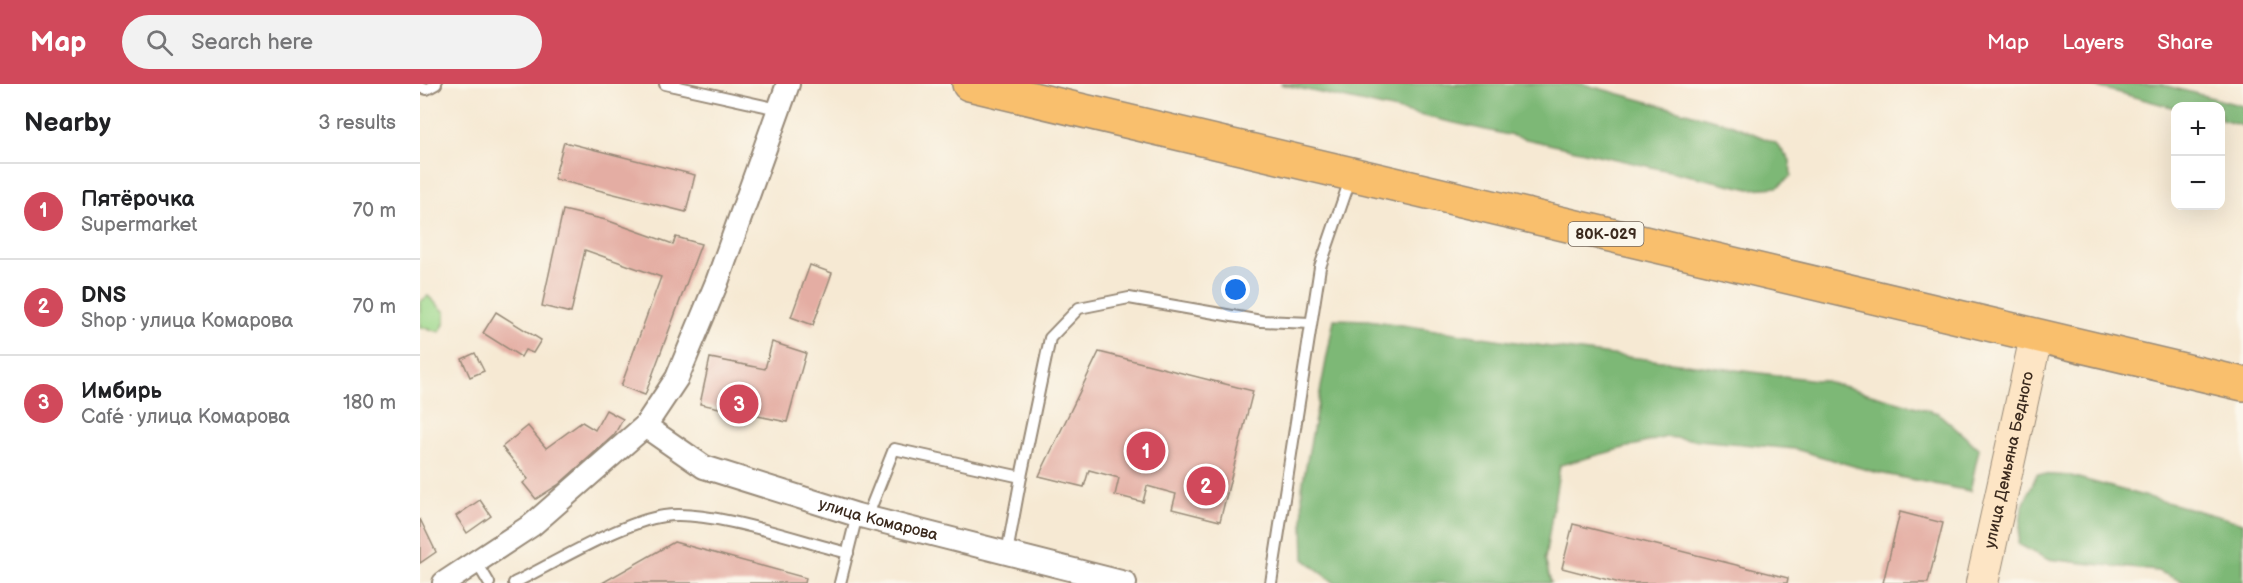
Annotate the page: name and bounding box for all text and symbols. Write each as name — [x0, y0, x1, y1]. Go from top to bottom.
search box — [122, 15, 542, 69]
text: Map — [30, 26, 86, 59]
icon: search — [143, 26, 176, 59]
text: Search here — [191, 29, 313, 56]
text: Map — [1987, 30, 2029, 55]
text: Layers — [2062, 30, 2124, 55]
text: Share — [2157, 30, 2213, 55]
map controls — [2171, 102, 2225, 210]
button: + — [2171, 102, 2225, 156]
text: Nearby — [24, 108, 111, 139]
text: 3 results — [318, 111, 396, 135]
button: − — [2171, 156, 2225, 210]
text: Пятёрочка — [81, 186, 194, 213]
text: 1 — [39, 199, 48, 223]
text: 70 m — [352, 199, 396, 223]
text: Supermarket — [81, 213, 197, 237]
road number: 80К-029 — [1568, 222, 1644, 246]
your location — [1221, 275, 1250, 304]
text: DNS — [81, 282, 126, 309]
text: 2 — [38, 295, 49, 319]
text: 70 m — [352, 295, 396, 319]
text: Shop · улица Комарова — [81, 309, 293, 333]
street label: улица Демьяна Бедного — [1980, 370, 2038, 550]
text: Имбирь — [81, 378, 162, 405]
pin: 3 — [720, 382, 758, 426]
text: 3 — [38, 391, 49, 415]
text: 180 m — [343, 391, 396, 415]
text: Café · улица Комарова — [81, 405, 290, 429]
pin: 1 — [1126, 428, 1166, 473]
pin: 2 — [1186, 464, 1226, 508]
street label: улица Комарова — [816, 494, 940, 545]

